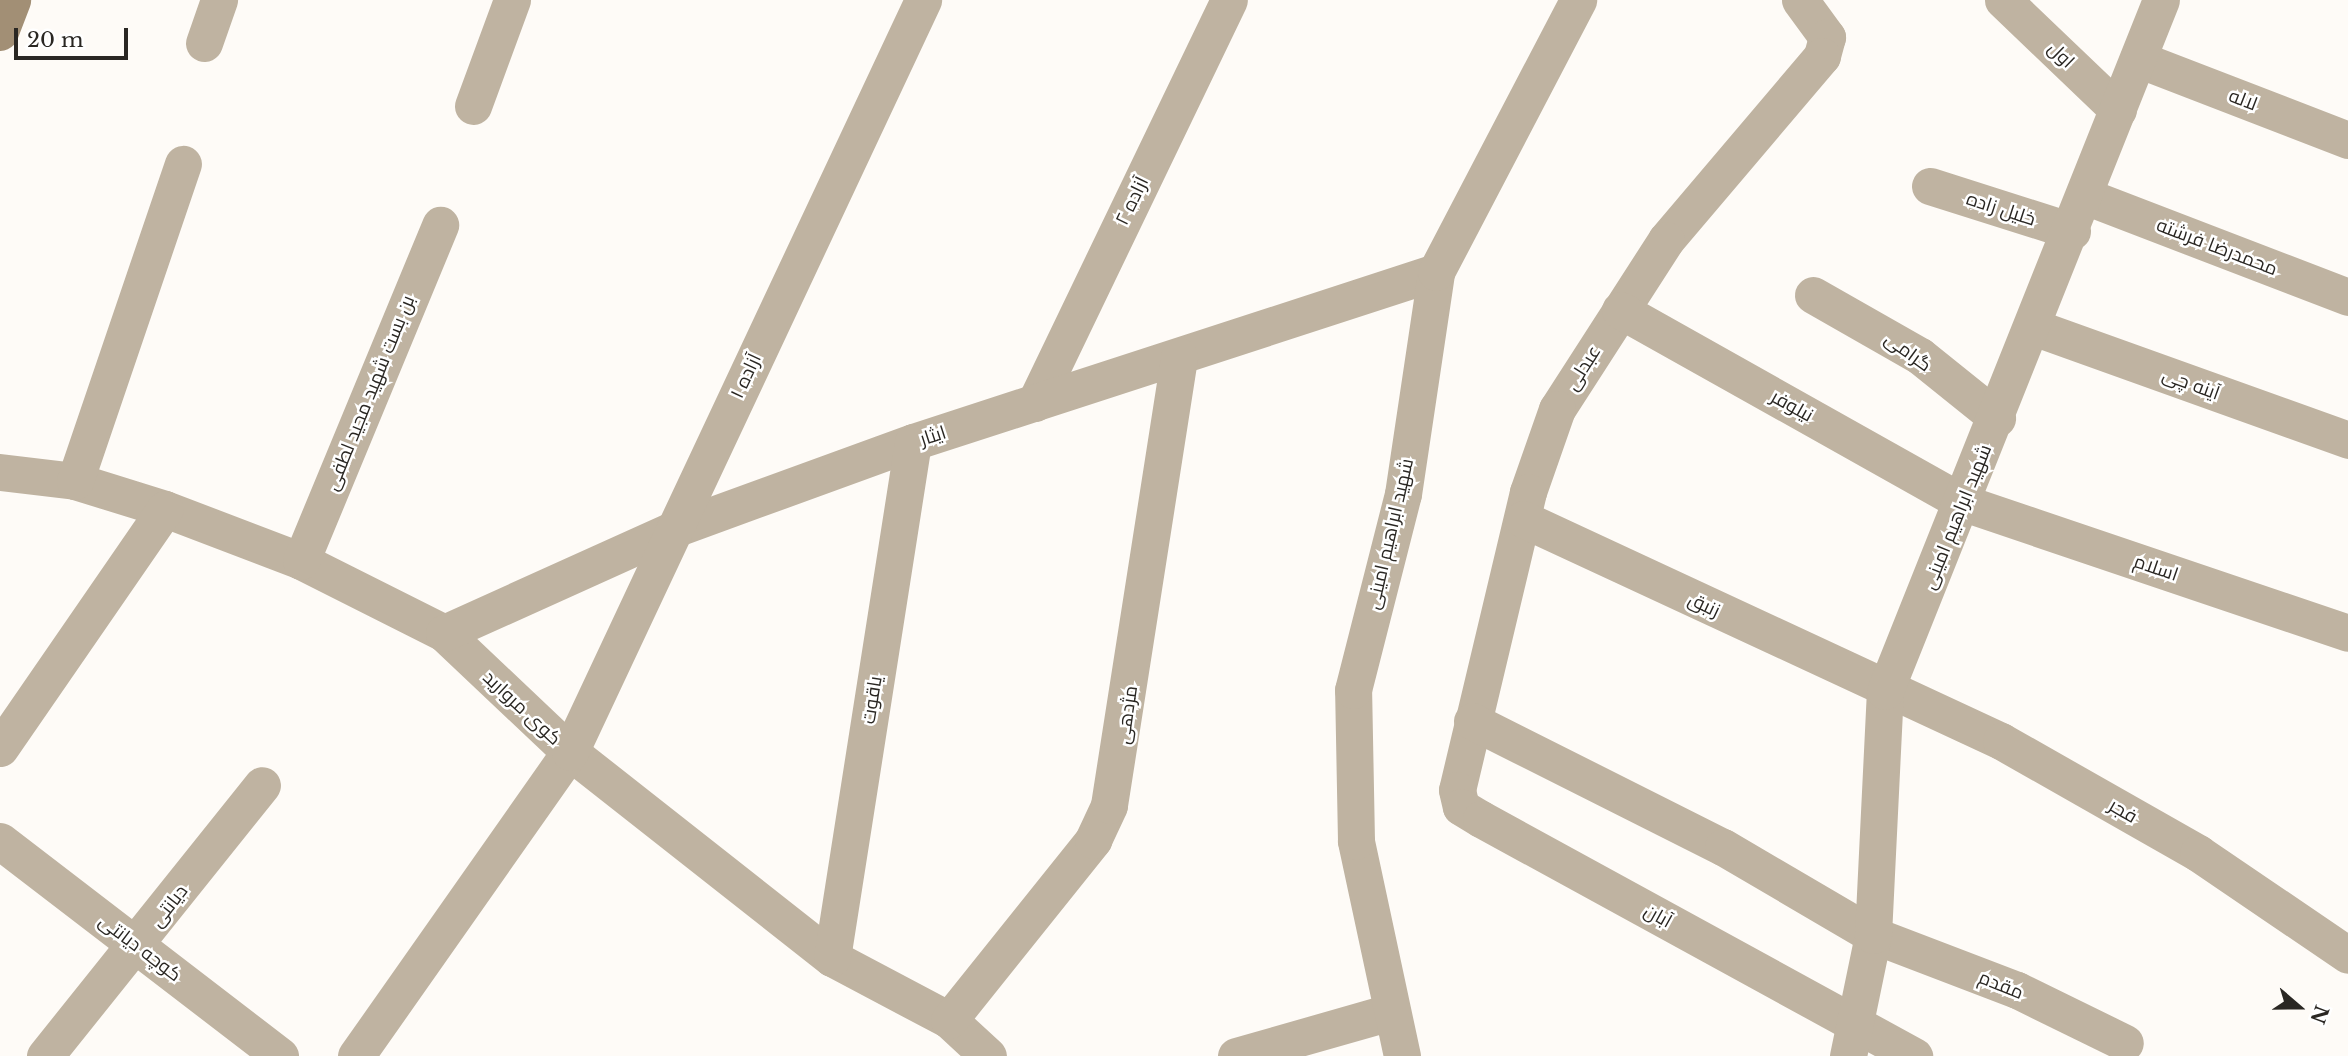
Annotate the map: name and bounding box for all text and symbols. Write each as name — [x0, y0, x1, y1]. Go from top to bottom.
scale bar — [18, 14, 131, 58]
text: 20 m — [27, 27, 84, 53]
street label: اول — [2043, 37, 2079, 73]
street label: لاله — [2226, 84, 2260, 116]
street label: آزاده ۲ — [1111, 173, 1153, 229]
street label: خلیل زاده — [1964, 187, 2038, 231]
street label: محمدرضا فرشته — [2153, 213, 2281, 281]
street label: بن بست شهید مجید لطفی — [320, 292, 420, 494]
street label: گرامی — [1880, 327, 1936, 377]
street label: عبدلی — [1560, 341, 1606, 395]
street label: آزاده ۱ — [726, 350, 766, 402]
street label: آینه چی — [2159, 363, 2223, 405]
street label: نیلوفر — [1767, 385, 1817, 427]
street label: ایثار — [917, 421, 949, 451]
street label: شهید ابراهیم امینی — [1918, 441, 1996, 593]
street label: شهید ابراهیم امینی — [1362, 456, 1418, 612]
street label: اسلام — [2131, 550, 2181, 586]
street label: زنبق — [1684, 588, 1724, 622]
street label: کوی مروارید — [478, 666, 566, 750]
street label: یاقوت — [857, 674, 887, 726]
street label: مژدهی — [1112, 684, 1142, 746]
street label: فجر — [2105, 794, 2141, 828]
street label: دیانتی — [145, 880, 193, 932]
street label: آبان — [1640, 899, 1676, 933]
street label: کوچه دیانتی — [94, 910, 186, 986]
street label: مقدم — [1975, 966, 2027, 1004]
north arrow — [2264, 972, 2334, 1042]
text: N — [2305, 1002, 2333, 1027]

